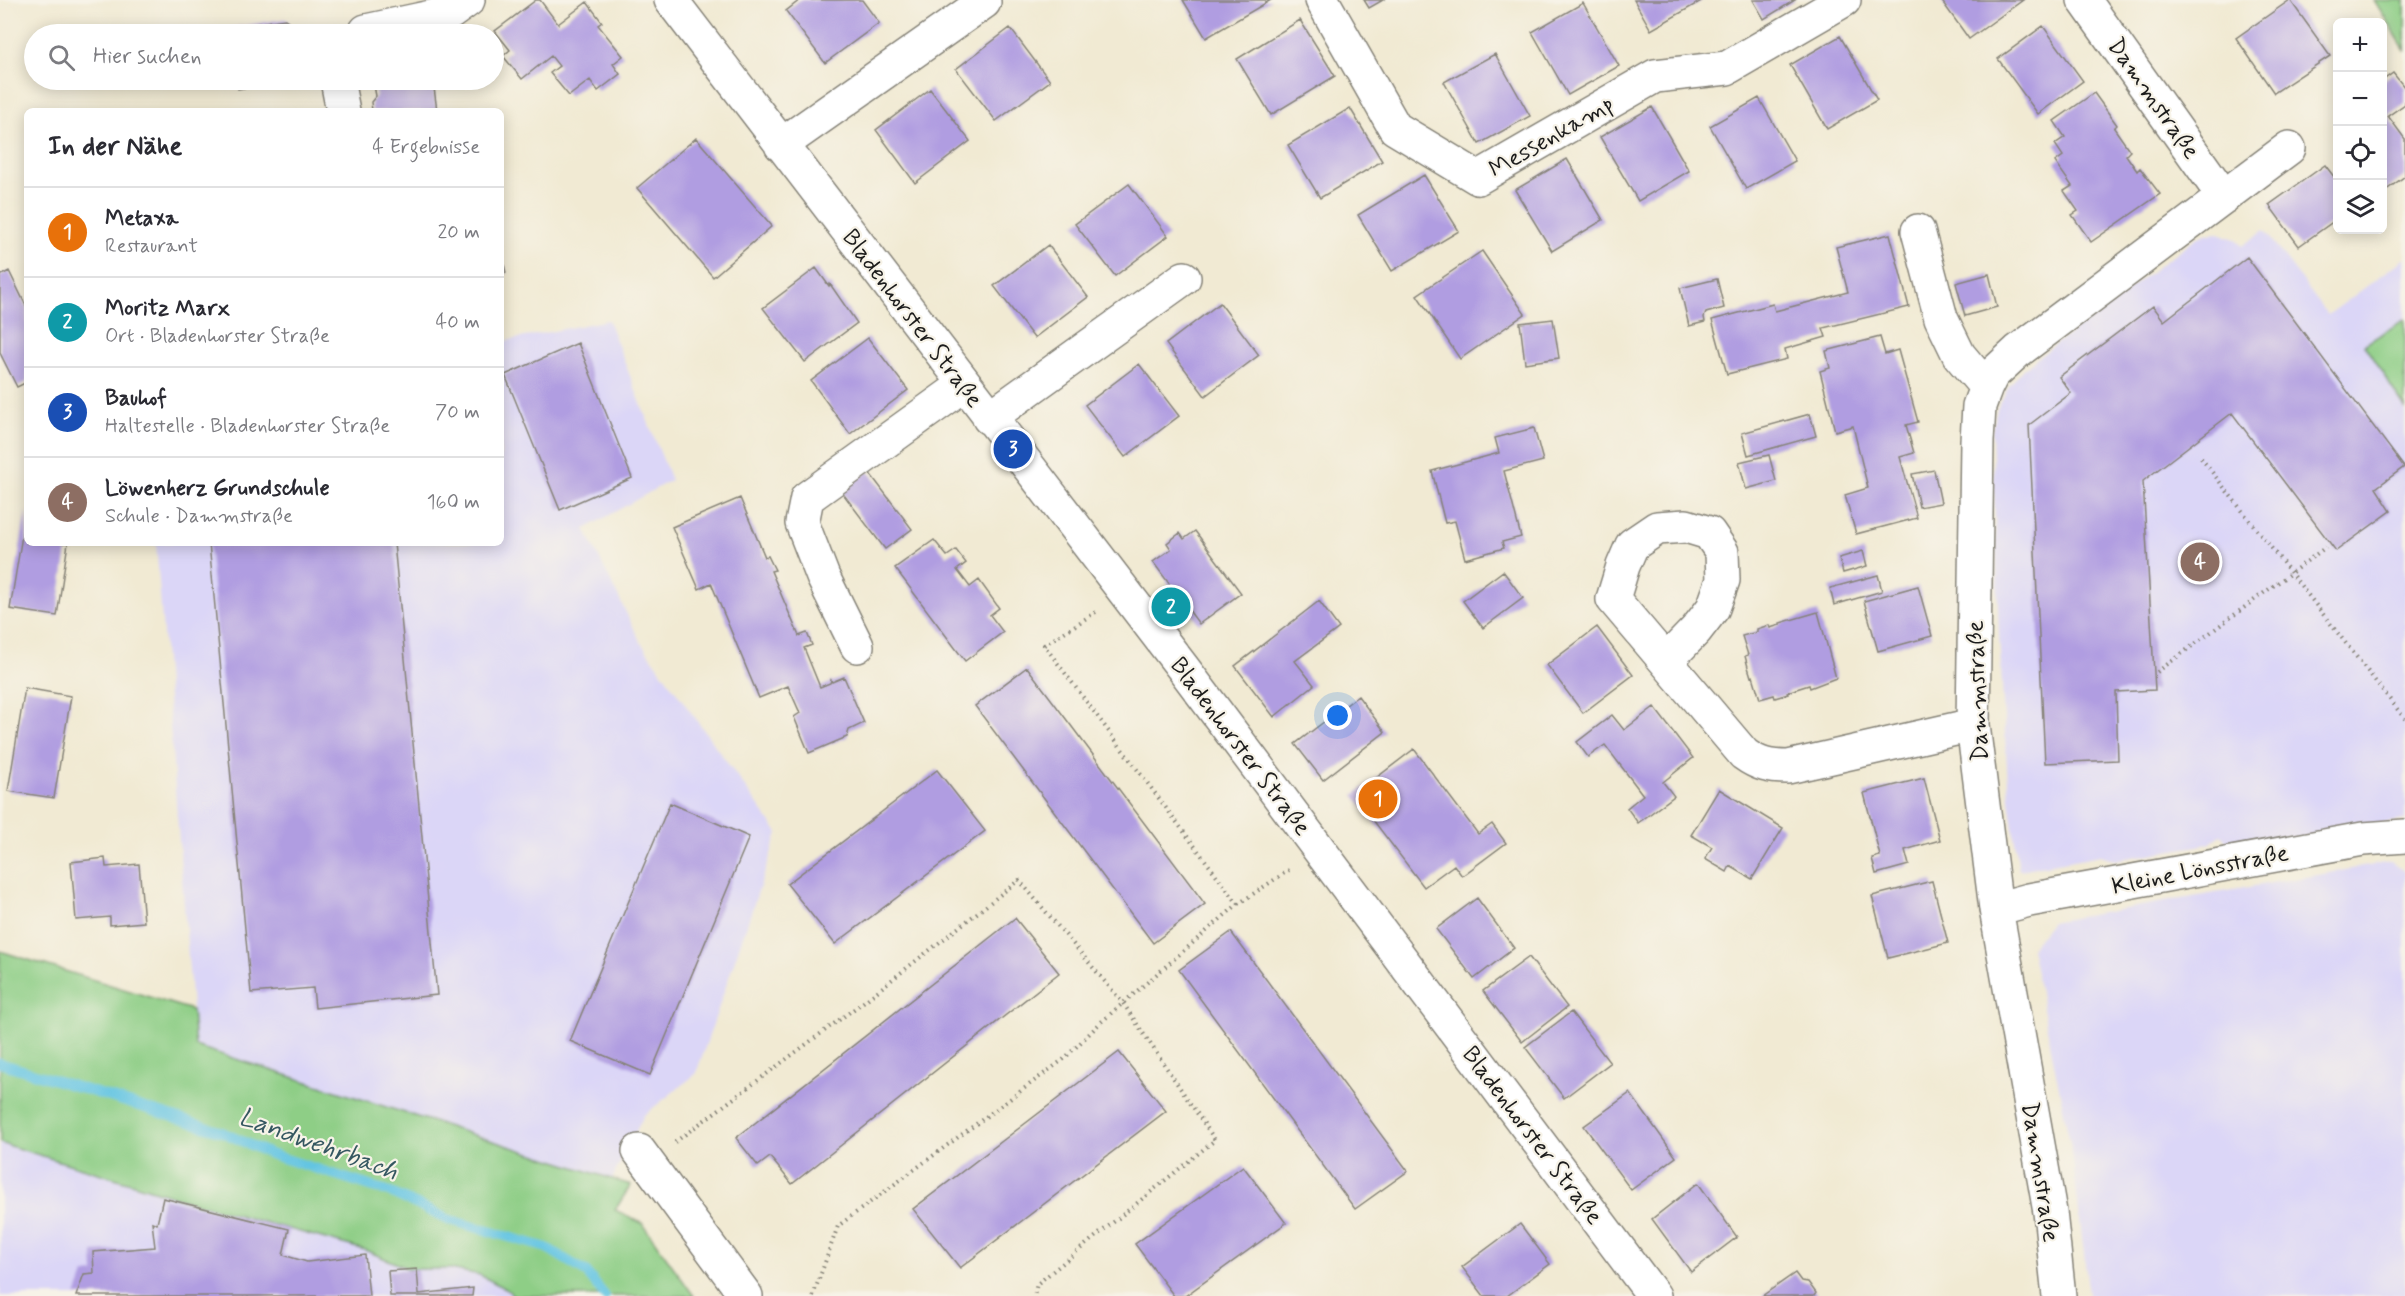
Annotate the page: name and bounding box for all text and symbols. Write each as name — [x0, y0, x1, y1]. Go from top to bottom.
map controls — [2333, 18, 2387, 234]
button: + — [2333, 18, 2387, 72]
search box — [24, 24, 504, 90]
street label: Dammstraße — [2100, 32, 2206, 166]
icon: search — [45, 41, 78, 74]
text: Hier suchen — [93, 43, 202, 71]
button: − — [2333, 72, 2387, 126]
street label: Messenkamp — [1484, 89, 1620, 186]
button: locate — [2333, 126, 2387, 180]
text: In der Nähe — [48, 130, 182, 164]
text: 4 Ergebnisse — [372, 134, 480, 161]
button: layers — [2333, 180, 2387, 234]
text: Metaxa — [105, 205, 179, 233]
text: 1 — [63, 219, 72, 246]
text: 20 m — [437, 219, 480, 246]
street label: Bladenhorster Straße — [834, 223, 989, 415]
text: Restaurant — [105, 233, 198, 260]
text: Moritz Marx — [105, 295, 230, 323]
text: 2 — [63, 309, 72, 336]
text: 40 m — [436, 309, 480, 336]
text: Ort · Bladenhorster Straße — [105, 323, 330, 350]
text: Bauhof — [105, 385, 167, 413]
text: 3 — [63, 399, 72, 426]
text: 70 m — [435, 399, 480, 426]
text: Haltestelle · Bladenhorster Straße — [105, 413, 390, 440]
pin: 3 — [994, 426, 1032, 472]
text: Löwenherz Grundschule — [105, 475, 330, 503]
text: 4 — [62, 489, 73, 516]
text: 160 m — [427, 489, 480, 516]
text: Schule · Dammstraße — [105, 503, 293, 530]
pin: 4 — [2180, 540, 2220, 584]
pin: 2 — [1152, 584, 1190, 630]
street label: Dammstraße — [1961, 620, 1996, 762]
street label: Bladenhorster Straße — [1162, 651, 1317, 843]
your location — [1323, 701, 1352, 730]
pin: 1 — [1358, 776, 1398, 822]
street label: Kleine Lönsstraße — [2109, 838, 2291, 903]
street label: Bladenhorster Straße — [1454, 1040, 1609, 1232]
water label: Landwehrbach — [234, 1100, 403, 1189]
street label: Dammstraße — [2013, 1100, 2066, 1245]

